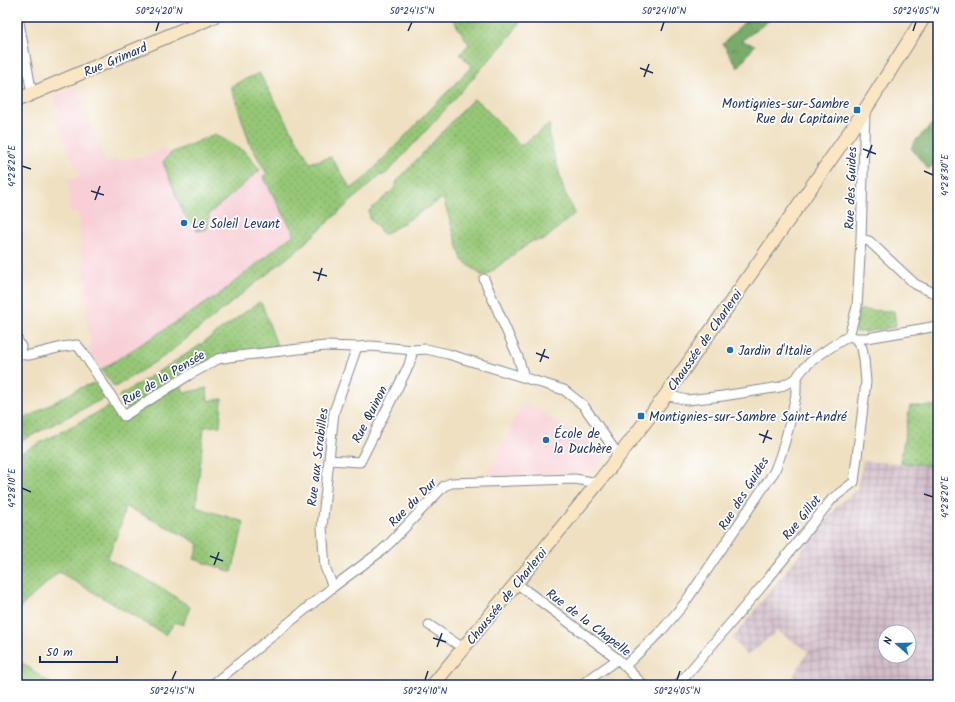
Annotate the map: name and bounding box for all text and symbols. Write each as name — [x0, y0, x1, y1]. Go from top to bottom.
text: 50°24'20"N — [135, 3, 183, 19]
text: 50°24'15"N — [389, 3, 435, 19]
text: 50°24'10"N — [642, 3, 687, 19]
text: 50°24'05"N — [893, 3, 940, 19]
street label: Rue Grimard — [80, 37, 151, 83]
place label: Montignies-sur-Sambre Rue du Capitaine — [722, 94, 849, 130]
marker: Montignies-sur-Sambre Rue du Capitaine — [852, 105, 862, 115]
text: 4°28'20"E — [4, 144, 20, 187]
street label: Rue des Guides — [840, 146, 863, 230]
text: 4°28'30"E — [937, 153, 953, 196]
place label: Le Soleil Levant — [192, 214, 281, 235]
marker: Le Soleil Levant — [179, 218, 189, 228]
street label: Chaussée de Charleroi — [662, 285, 749, 396]
place label: Jardin d'Italie — [738, 341, 812, 362]
street label: Rue de la Pensée — [118, 345, 210, 411]
marker: Jardin d'Italie — [725, 345, 735, 355]
street label: Rue Quinon — [347, 382, 394, 447]
street label: Rue aux Scrabilles — [302, 406, 335, 507]
place label: Montignies-sur-Sambre Saint-André — [649, 407, 848, 428]
marker: Montignies-sur-Sambre Saint-André — [636, 411, 646, 421]
place label: École de la Duchère — [554, 424, 612, 460]
marker: École de la Duchère — [541, 435, 551, 445]
street label: Rue des Guides — [713, 453, 775, 535]
text: 4°28'10"E — [4, 467, 20, 508]
street label: Rue du Dur — [384, 473, 443, 532]
text: 4°28'20"E — [937, 475, 953, 518]
street label: Rue Gillot — [777, 490, 828, 545]
street label: Chaussée de Charleroi — [461, 543, 554, 650]
street label: Rue de la Chapelle — [541, 584, 635, 662]
north arrow — [877, 624, 917, 664]
text: N — [879, 635, 898, 647]
scale bar — [40, 638, 117, 664]
text: 50 m — [46, 643, 73, 662]
text: 50°24'15"N — [149, 683, 195, 699]
text: 50°24'10"N — [403, 683, 448, 699]
text: 50°24'05"N — [654, 683, 701, 699]

